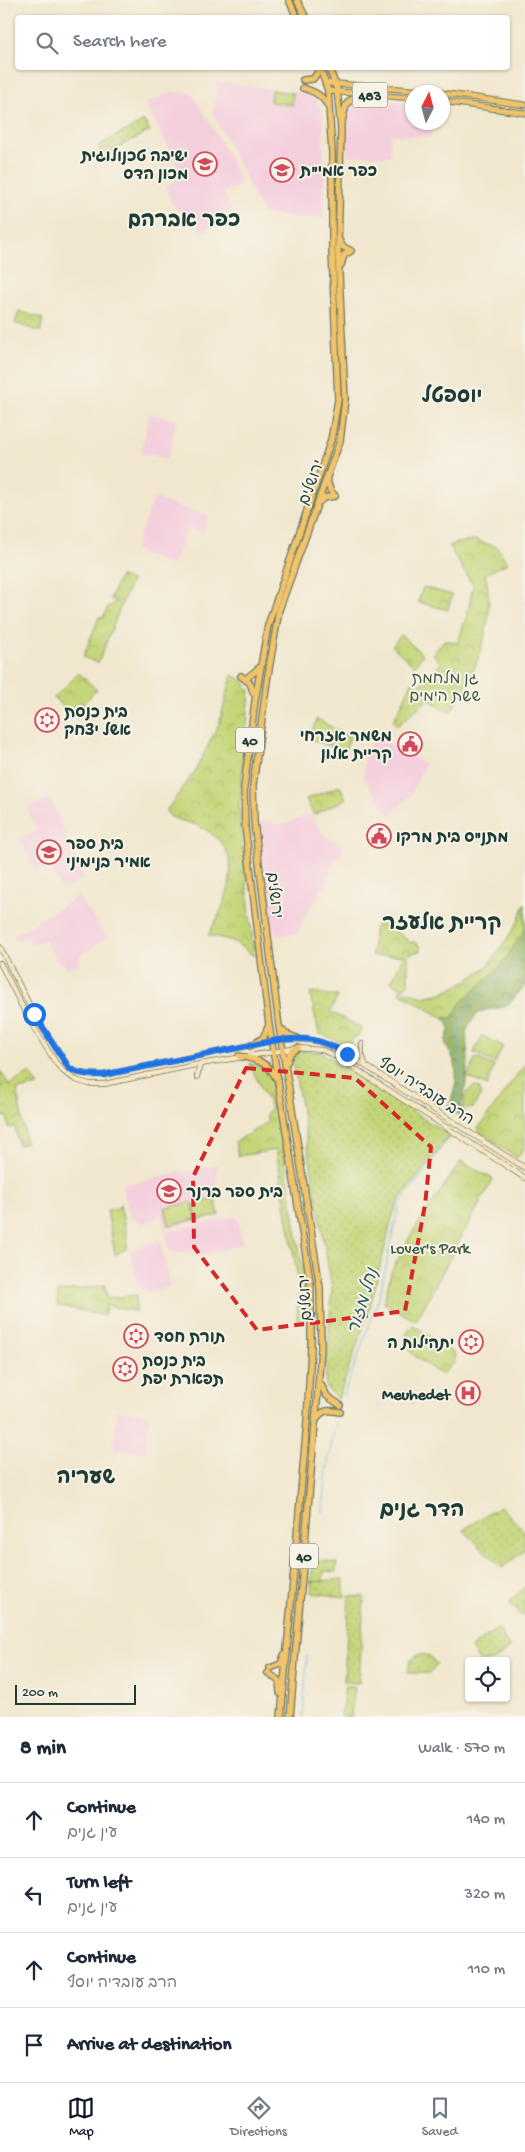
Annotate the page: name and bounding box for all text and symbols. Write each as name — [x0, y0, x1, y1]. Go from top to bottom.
search box — [15, 15, 510, 70]
icon: search — [33, 29, 61, 57]
text: Search here — [73, 31, 167, 54]
road number: 483 — [352, 82, 388, 108]
north arrow — [405, 85, 450, 130]
place label: ישיבה טכנולוגית מכון הדס — [80, 147, 188, 186]
school or university icon: ישיבה טכנולוגית מכון הדס — [192, 151, 218, 177]
school or university icon: כפר אמי"ת — [269, 157, 295, 183]
place label: כפר אמי"ת — [299, 164, 377, 183]
district label: כפר אברהם — [128, 210, 240, 235]
district label: יוספטל — [422, 384, 482, 411]
street label: ירושלים — [294, 457, 330, 509]
park label: גן מלחמת ששת הימים — [409, 669, 481, 708]
place label: בית כנסת אשל יצחק — [64, 705, 131, 742]
synagogue icon: בית כנסת אשל יצחק — [34, 707, 60, 733]
road number: 40 — [236, 728, 264, 752]
place label: משמר אזרחי קריית אלון — [300, 729, 392, 766]
public building icon: משמר אזרחי קריית אלון — [397, 731, 423, 757]
public building icon: מתנ"ס בית מרקו — [366, 823, 392, 849]
place label: מתנ"ס בית מרקו — [396, 830, 508, 849]
place label: בית ספר אמיר בנימיני — [66, 837, 151, 874]
school or university icon: בית ספר אמיר בנימיני — [36, 839, 62, 865]
street label: ירושלים — [260, 871, 287, 920]
district label: קריית אלעזר — [382, 911, 502, 938]
route start — [23, 1003, 46, 1026]
route end — [336, 1043, 359, 1066]
street label: הרב עובדיה יוסף — [374, 1053, 478, 1131]
school or university icon: בית ספר ברנר — [156, 1178, 182, 1204]
place label: בית ספר ברנר — [186, 1185, 283, 1204]
park label: Lover's Park — [390, 1241, 472, 1260]
water label: נחל מזור — [344, 1264, 385, 1337]
street label: ירושלים — [294, 1274, 319, 1322]
synagogue icon: תורת חסד — [123, 1323, 149, 1349]
synagogue icon: תהילות ה' — [458, 1329, 484, 1355]
place label: תורת חסד — [154, 1330, 225, 1349]
place label: תהילות ה' — [387, 1334, 454, 1355]
place label: בית כנסת תפארת יפת — [141, 1354, 224, 1391]
synagogue icon: בית כנסת תפארת יפת — [112, 1356, 138, 1382]
hospital icon: Meuhedet — [455, 1380, 481, 1406]
place label: Meuhedet — [382, 1387, 451, 1406]
district label: שעריה — [57, 1467, 115, 1492]
district label: הדר גנים — [380, 1500, 464, 1525]
road number: 40 — [290, 1544, 318, 1568]
map controls — [465, 1657, 510, 1702]
button: locate — [465, 1657, 510, 1702]
scale bar — [15, 1682, 136, 1705]
text: 200 m — [22, 1685, 58, 1702]
text: 8 min — [20, 1737, 66, 1762]
text: Walk · 570 m — [418, 1740, 505, 1759]
text: Continue — [67, 1797, 136, 1820]
icon: ahead — [20, 1806, 48, 1834]
text: 140 m — [467, 1811, 505, 1830]
text: עין גנים — [67, 1825, 118, 1844]
text: Turn left — [67, 1872, 131, 1895]
icon: left — [20, 1881, 48, 1909]
text: 320 m — [465, 1886, 505, 1905]
text: עין גנים — [67, 1900, 118, 1919]
text: Continue — [67, 1947, 136, 1970]
icon: ahead — [20, 1956, 48, 1984]
text: 110 m — [468, 1961, 505, 1980]
text: הרב עובדיה יוסף — [67, 1975, 177, 1994]
icon: arrive — [20, 2031, 48, 2059]
text: Arrive at destination — [67, 2034, 231, 2057]
tab: Map — [67, 2094, 95, 2141]
tab: Directions — [230, 2094, 287, 2141]
tab: Saved — [422, 2094, 458, 2141]

